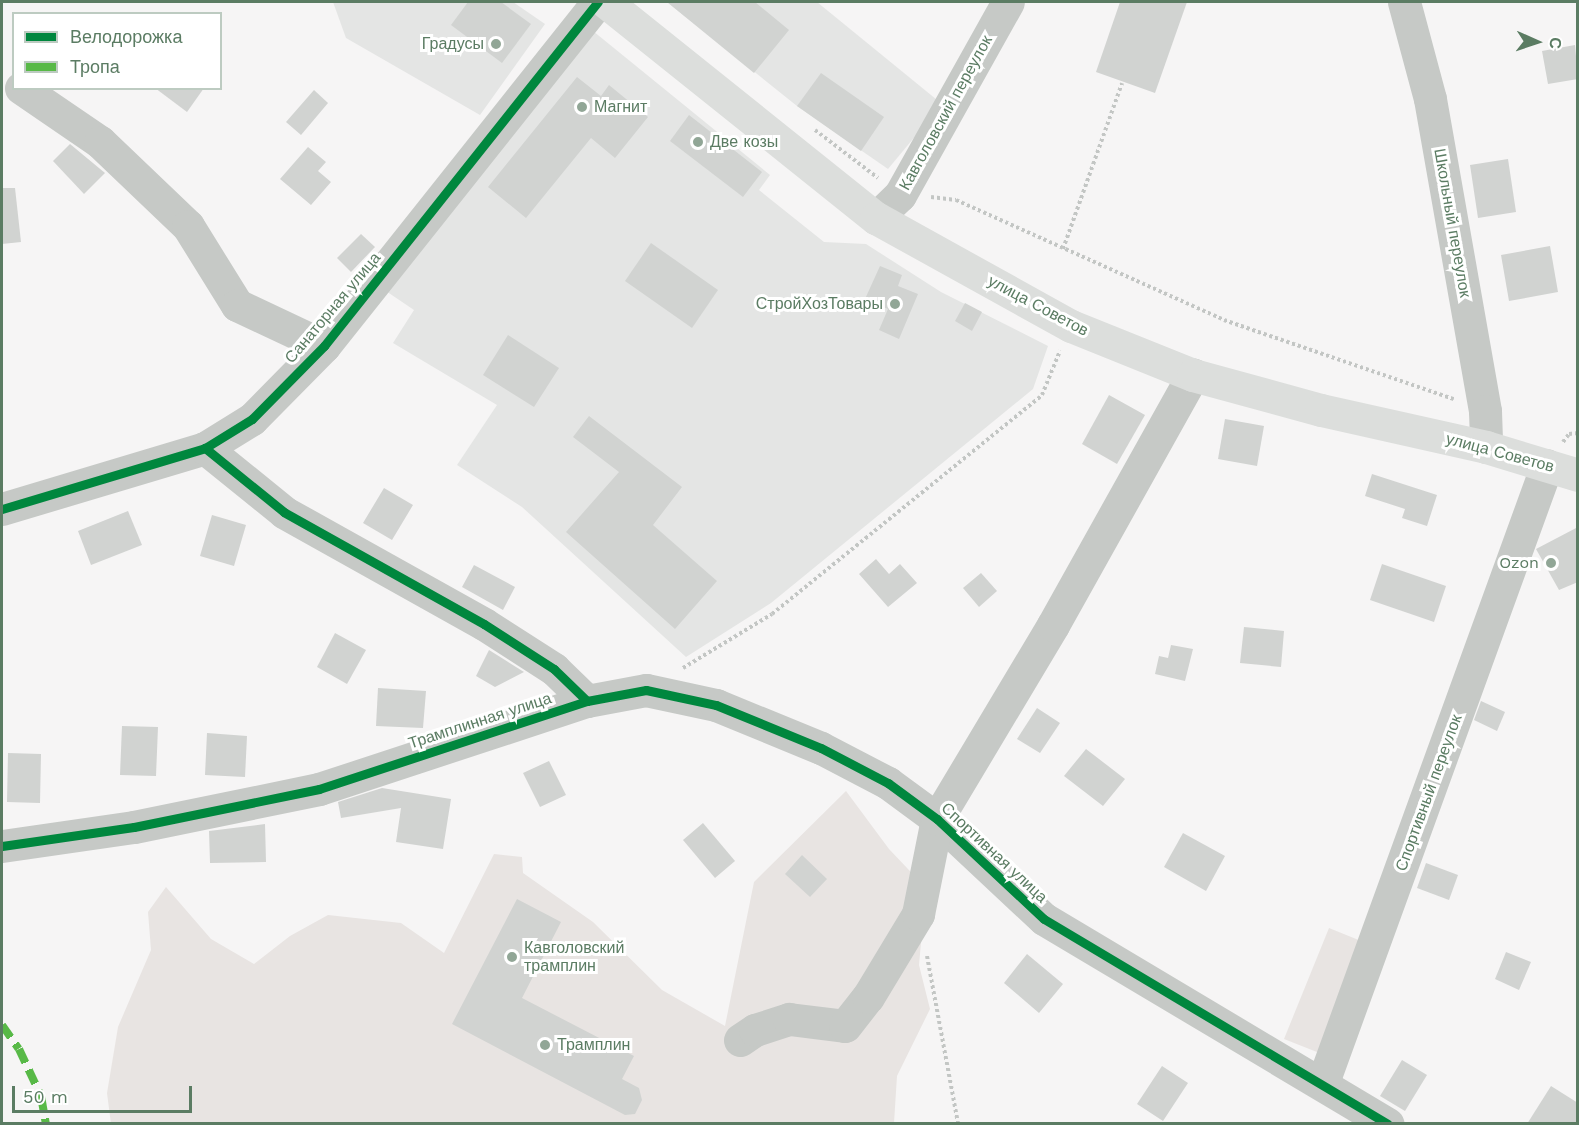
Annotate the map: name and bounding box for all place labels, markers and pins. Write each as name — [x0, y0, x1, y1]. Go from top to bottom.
place label: Градусы — [422, 34, 484, 54]
marker: Градусы — [489, 37, 503, 51]
place label: Магнит — [594, 97, 647, 117]
marker: Магнит — [575, 100, 589, 114]
place label: Две козы — [710, 132, 778, 152]
marker: Две козы — [691, 135, 705, 149]
place label: СтройХозТовары — [756, 294, 883, 314]
marker: СтройХозТовары — [888, 297, 902, 311]
place label: Ozon — [1499, 553, 1539, 573]
marker: Ozon — [1544, 556, 1558, 570]
place label: Кавголовский трамплин — [524, 938, 624, 976]
marker: Кавголовский трамплин — [505, 950, 519, 964]
place label: Трамплин — [557, 1035, 630, 1055]
marker: Трамплин — [538, 1038, 552, 1052]

